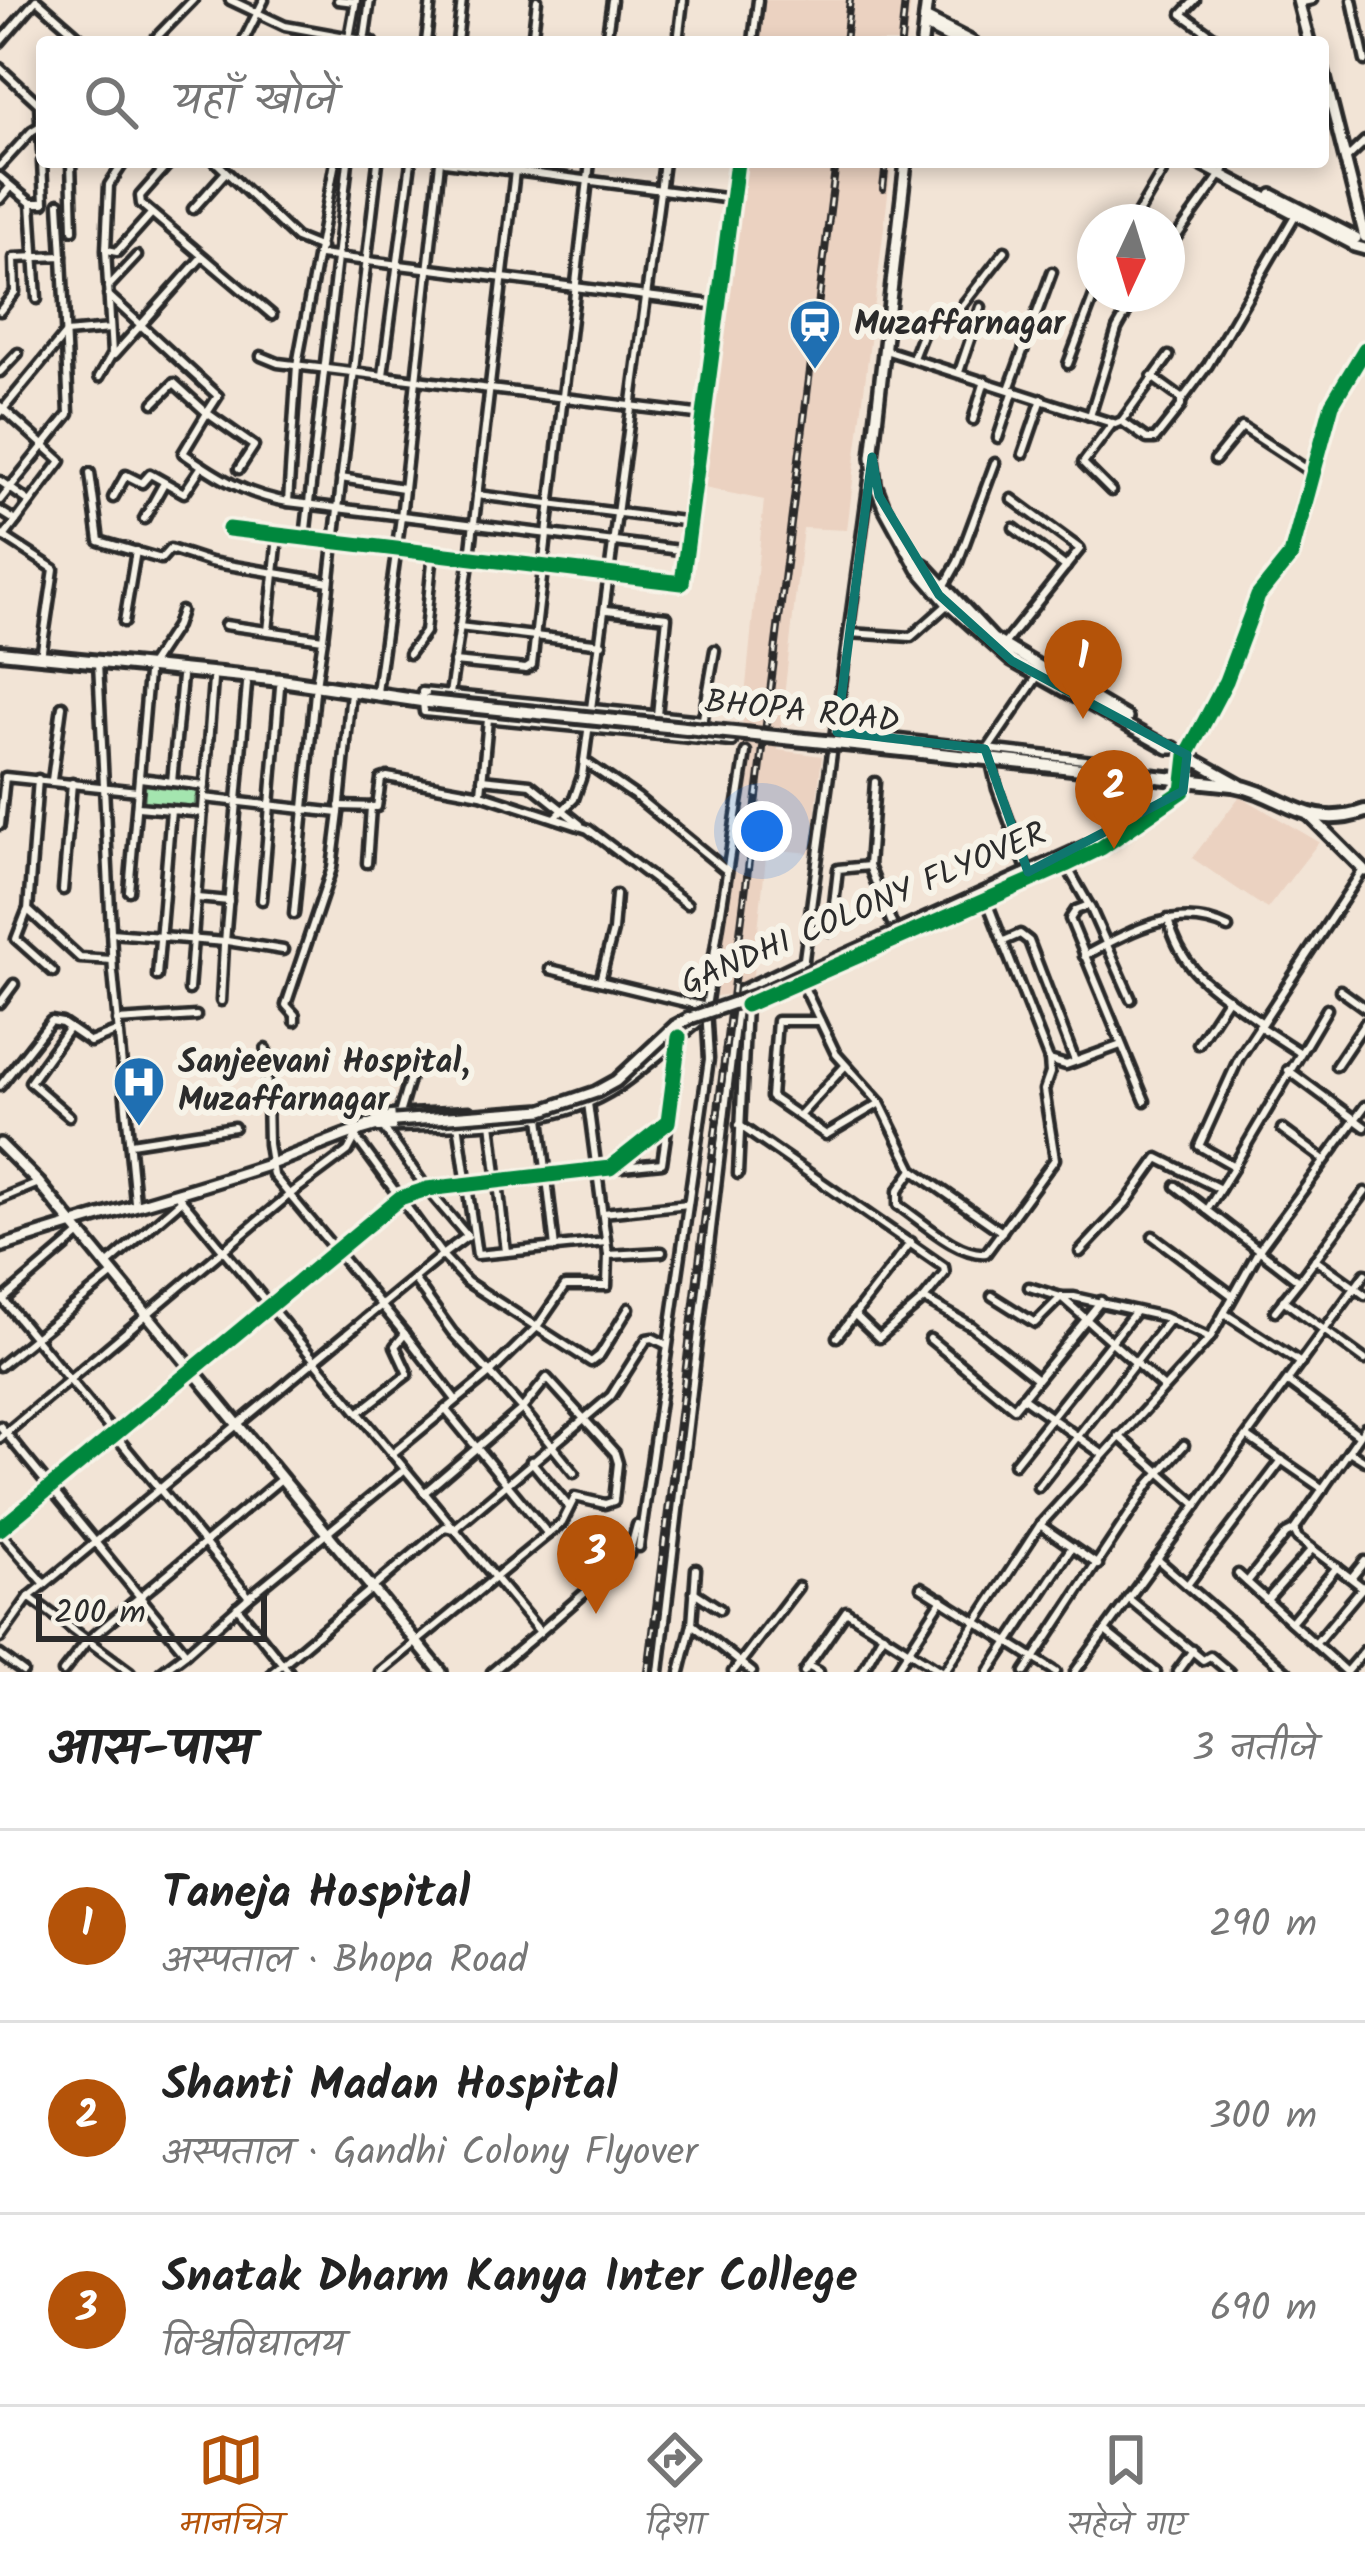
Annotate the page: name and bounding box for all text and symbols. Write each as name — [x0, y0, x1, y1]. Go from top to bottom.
search box — [36, 36, 1329, 168]
text: यहाँ खोजें — [174, 66, 336, 138]
icon: search — [78, 69, 144, 135]
north arrow — [1077, 204, 1185, 312]
station icon: Muzaffarnagar — [787, 297, 843, 371]
place label: Muzaffarnagar — [854, 299, 1067, 352]
pin: 1 — [1044, 620, 1122, 719]
street label: BHOPA ROAD — [702, 676, 902, 750]
pin: 2 — [1075, 750, 1153, 849]
your location — [732, 801, 792, 861]
street label: GANDHI COLONY FLYOVER — [673, 809, 1055, 1011]
place label: Sanjeevani Hospital, Muzaffarnagar — [178, 1037, 470, 1128]
hospital icon: Sanjeevani Hospital, Muzaffarnagar — [111, 1054, 167, 1128]
pin: 3 — [557, 1515, 635, 1614]
scale bar — [36, 1588, 267, 1641]
text: 200 m — [54, 1588, 146, 1641]
text: आस-पास — [48, 1710, 253, 1791]
text: 3 नतीजे — [1192, 1719, 1317, 1781]
text: Taneja Hospital — [162, 1859, 470, 1931]
text: 1 — [81, 1895, 93, 1957]
text: 290 m — [1209, 1895, 1317, 1957]
text: अस्पताल · Bhopa Road — [162, 1931, 528, 1993]
text: Shanti Madan Hospital — [162, 2051, 618, 2123]
text: 2 — [76, 2087, 98, 2149]
text: 300 m — [1209, 2087, 1317, 2149]
text: अस्पताल · Gandhi Colony Flyover — [162, 2123, 697, 2185]
text: Snatak Dharm Kanya Inter College — [162, 2243, 857, 2315]
text: 3 — [76, 2279, 98, 2341]
text: 690 m — [1210, 2279, 1317, 2341]
text: विश्वविद्यालय — [162, 2315, 345, 2377]
tab: मानचित्र — [180, 2427, 282, 2552]
tab: दिशा — [642, 2427, 708, 2552]
tab: सहेजे गए — [1067, 2427, 1185, 2552]

